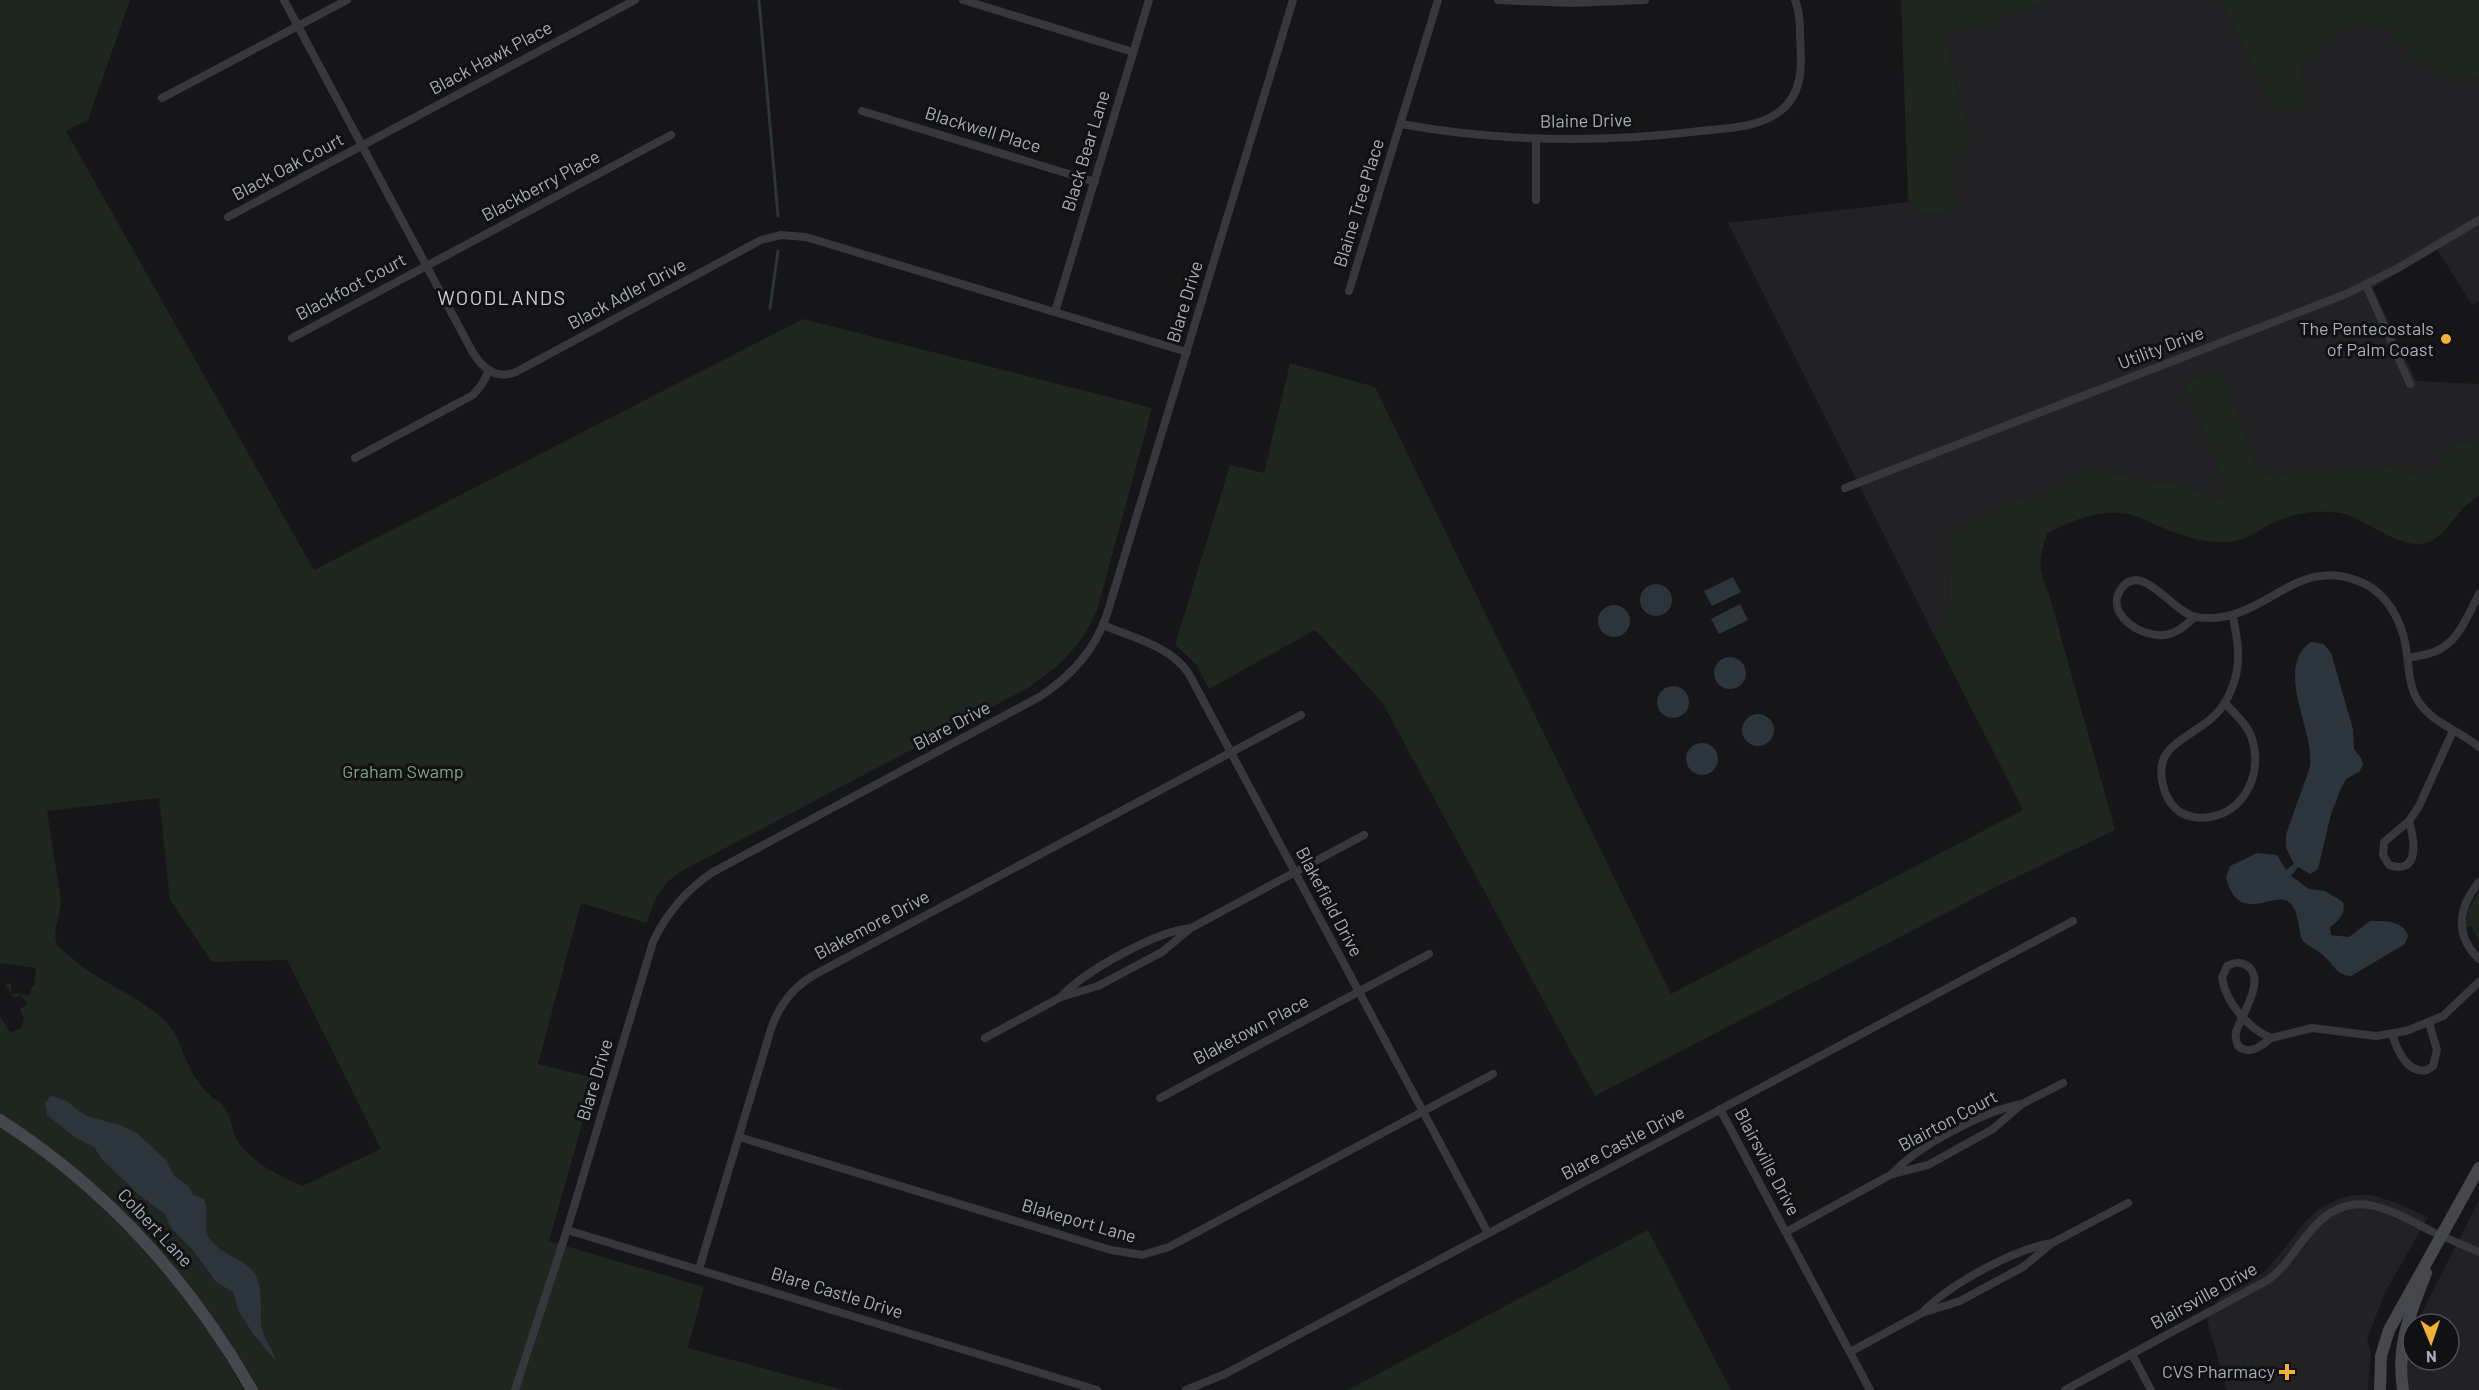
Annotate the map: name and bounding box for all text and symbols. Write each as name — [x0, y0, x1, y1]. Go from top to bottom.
street label: Black Hawk Place — [425, 15, 556, 99]
street label: Black Bear Lane — [1056, 88, 1114, 214]
street label: Blackwell Place — [923, 101, 1044, 157]
street label: Blaine Drive — [1540, 108, 1632, 132]
street label: Black Oak Court — [228, 127, 347, 205]
street label: Blaine Tree Place — [1328, 136, 1388, 270]
street label: Blackberry Place — [478, 145, 603, 226]
street label: Blackfoot Court — [292, 248, 410, 324]
street label: Black Adler Drive — [563, 253, 690, 334]
street label: Blare Drive — [1161, 258, 1207, 345]
district label: WOODLANDS — [437, 285, 567, 309]
place label: The Pentecostals of Palm Coast — [2299, 317, 2434, 360]
street label: Utility Drive — [2115, 321, 2207, 373]
marker: The Pentecostals of Palm Coast — [2439, 332, 2453, 346]
street label: Blare Drive — [909, 696, 994, 755]
park label: Graham Swamp — [342, 760, 464, 782]
street label: Blakefield Drive — [1292, 843, 1368, 960]
street label: Blakemore Drive — [810, 885, 933, 964]
street label: Blaketown Place — [1189, 989, 1312, 1069]
street label: Blare Drive — [571, 1036, 617, 1123]
street label: Blairton Court — [1894, 1085, 2001, 1155]
street label: Blare Castle Drive — [1557, 1100, 1688, 1184]
street label: Blairsville Drive — [1730, 1104, 1805, 1219]
street label: Colbert Lane — [114, 1183, 198, 1271]
street label: Blakeport Lane — [1019, 1193, 1139, 1247]
street label: Blairsville Drive — [2146, 1257, 2261, 1333]
street label: Blare Castle Drive — [769, 1262, 906, 1323]
north arrow — [2401, 1312, 2461, 1372]
text: N — [2426, 1348, 2437, 1367]
place label: CVS Pharmacy — [2162, 1360, 2275, 1382]
marker: CVS Pharmacy — [2280, 1365, 2294, 1379]

